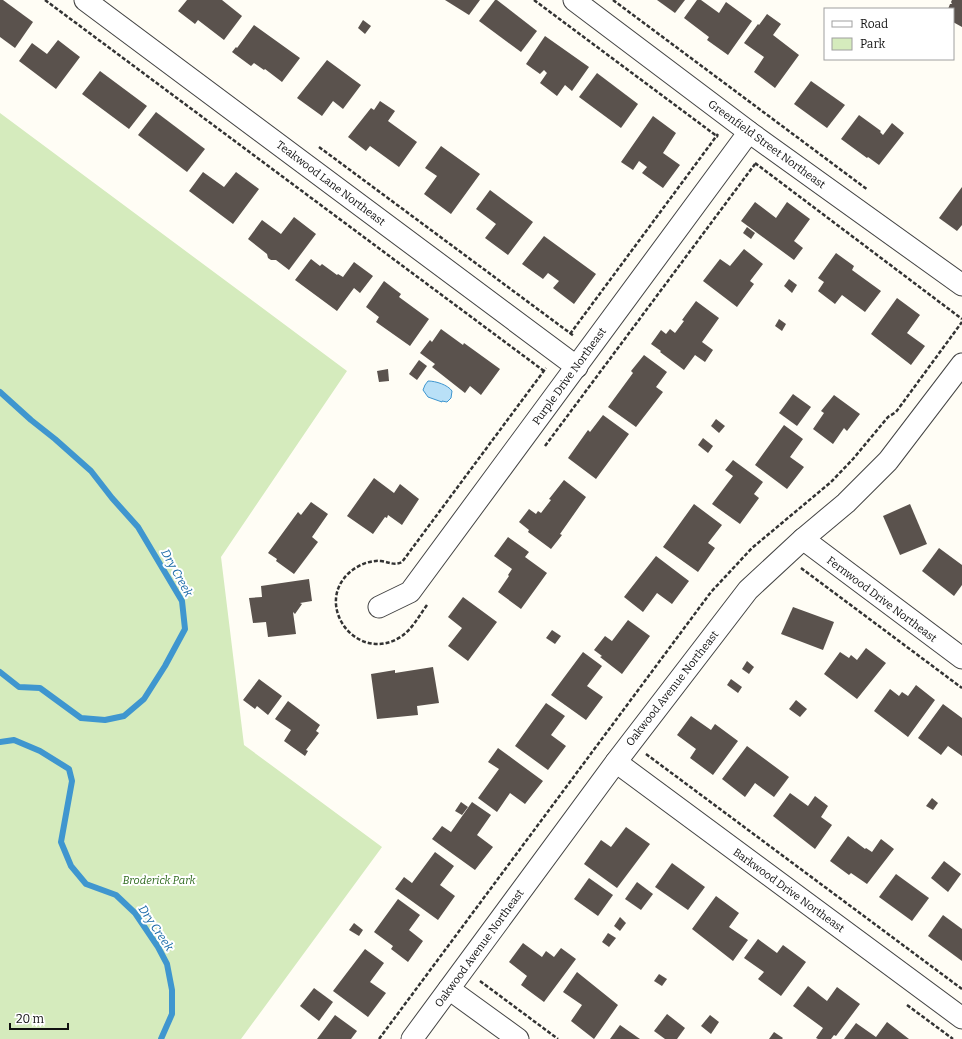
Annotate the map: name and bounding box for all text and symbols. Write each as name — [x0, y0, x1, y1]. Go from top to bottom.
legend — [824, 8, 954, 60]
text: Road — [860, 17, 888, 31]
text: Park — [860, 37, 886, 51]
street label: Greenfield Street Northeast — [706, 97, 828, 191]
street label: Teakwood Lane Northeast — [274, 138, 388, 229]
street label: Purple Drive Northeast — [530, 325, 609, 427]
water label: Dry Creek — [158, 547, 196, 600]
street label: Fernwood Drive Northeast — [824, 554, 939, 645]
street label: Oakwood Avenue Northeast — [623, 628, 721, 748]
street label: Barkwood Drive Northeast — [730, 846, 847, 935]
park label: Broderick Park — [123, 874, 197, 887]
street label: Oakwood Avenue Northeast — [432, 887, 527, 1010]
water label: Dry Creek — [136, 902, 177, 954]
scale bar — [10, 1005, 68, 1031]
text: 20 m — [16, 1012, 45, 1026]

